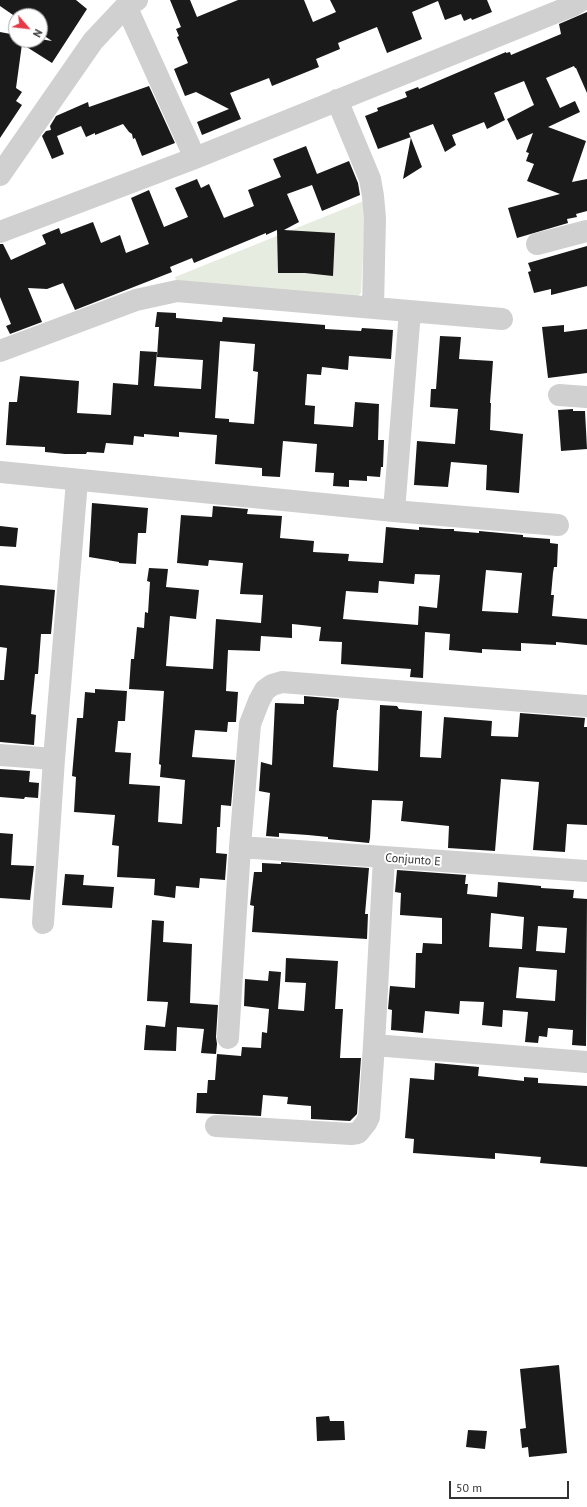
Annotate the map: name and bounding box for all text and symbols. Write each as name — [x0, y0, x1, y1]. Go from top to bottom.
north arrow — [8, 8, 48, 48]
text: N — [30, 27, 46, 40]
street label: Conjunto E — [385, 851, 441, 869]
scale bar — [451, 1473, 571, 1499]
text: 50 m — [456, 1480, 482, 1495]

